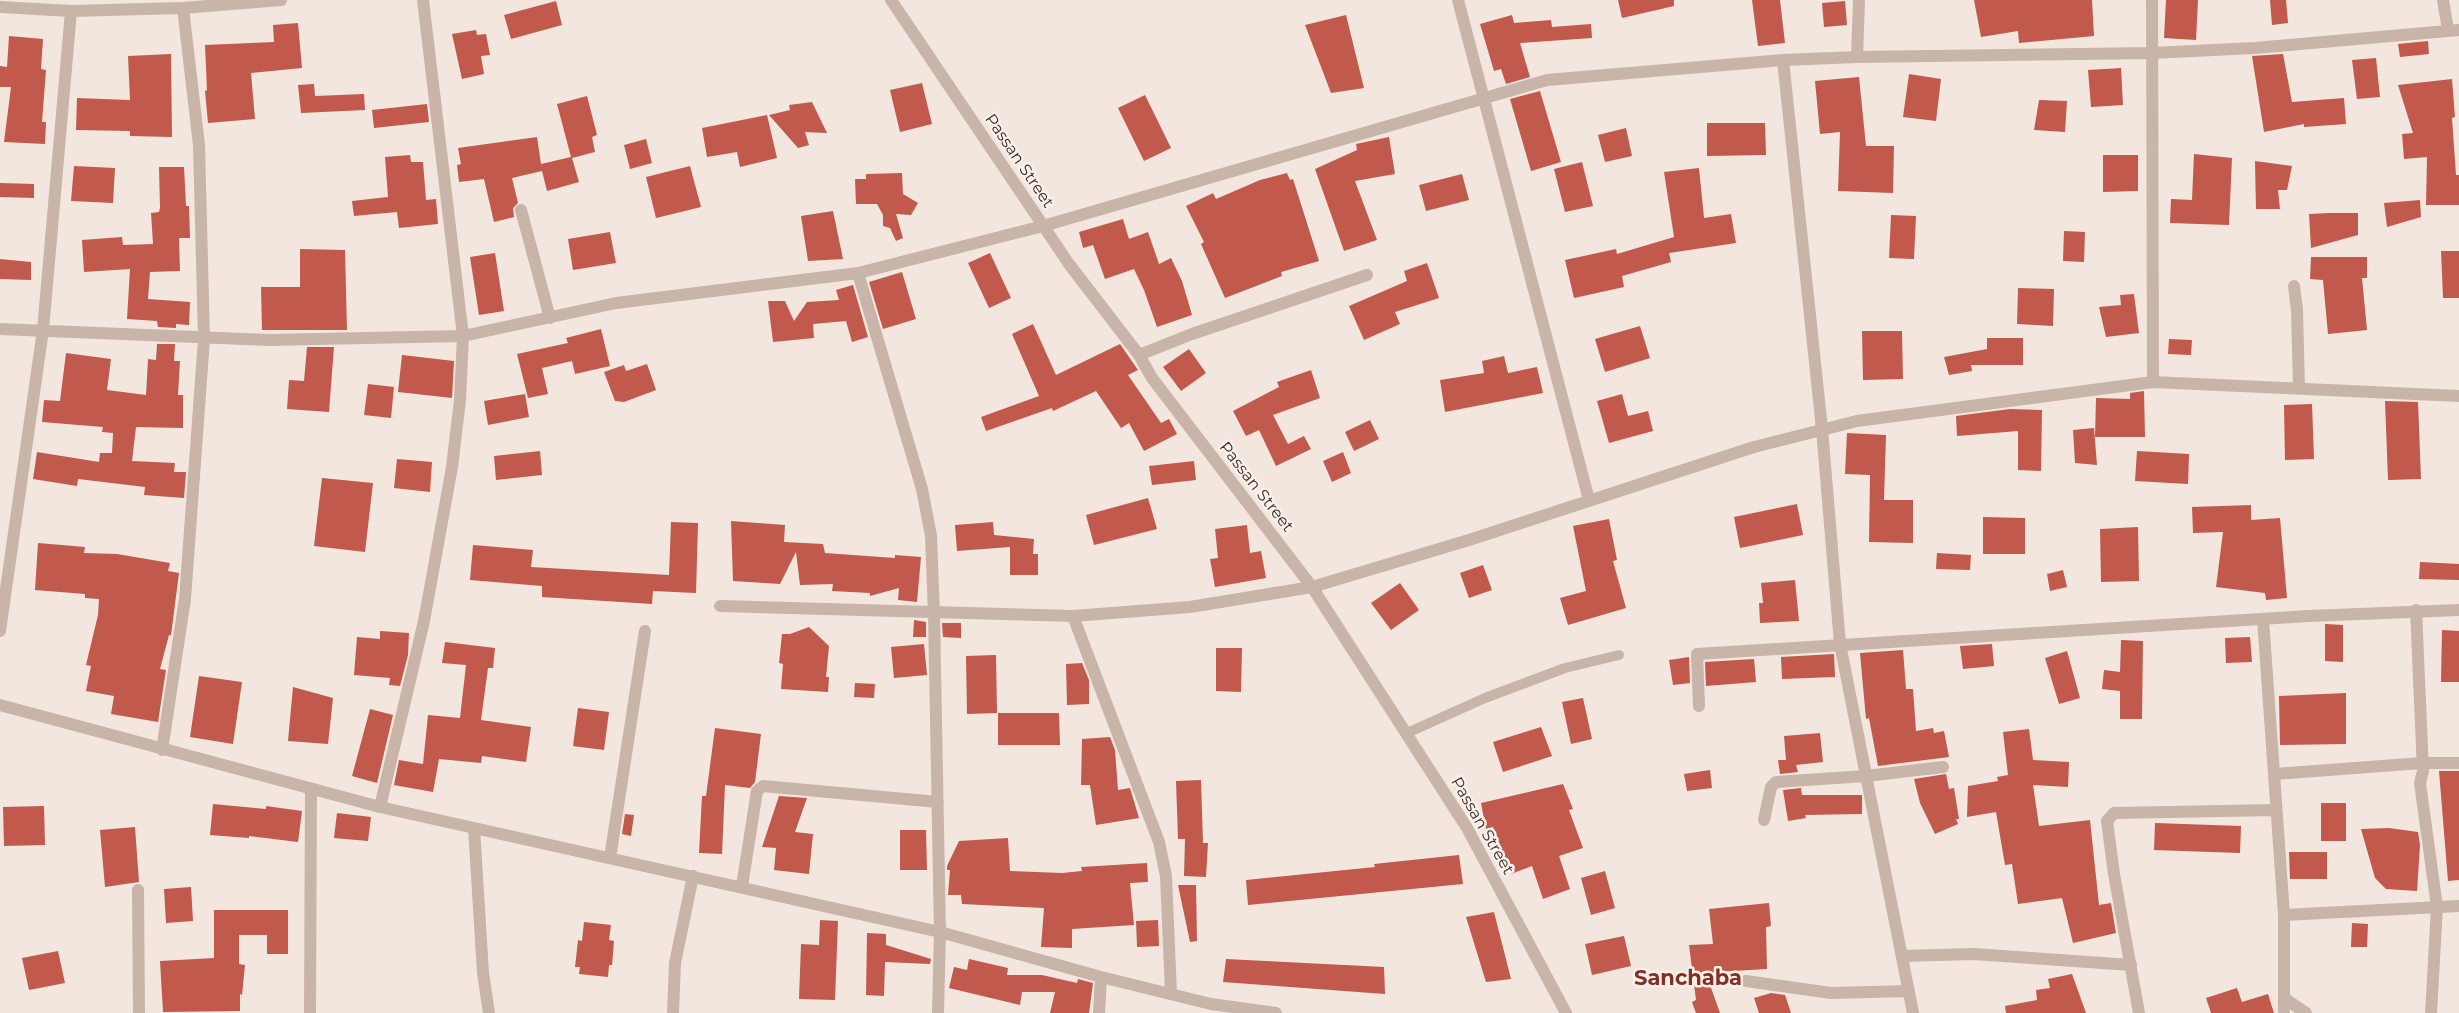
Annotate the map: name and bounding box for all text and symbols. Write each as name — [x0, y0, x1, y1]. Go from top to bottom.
street label: Passan Street — [981, 110, 1057, 212]
street label: Passan Street — [1215, 438, 1297, 536]
street label: Passan Street — [1446, 774, 1518, 878]
district label: Sanchaba — [1634, 966, 1742, 992]

